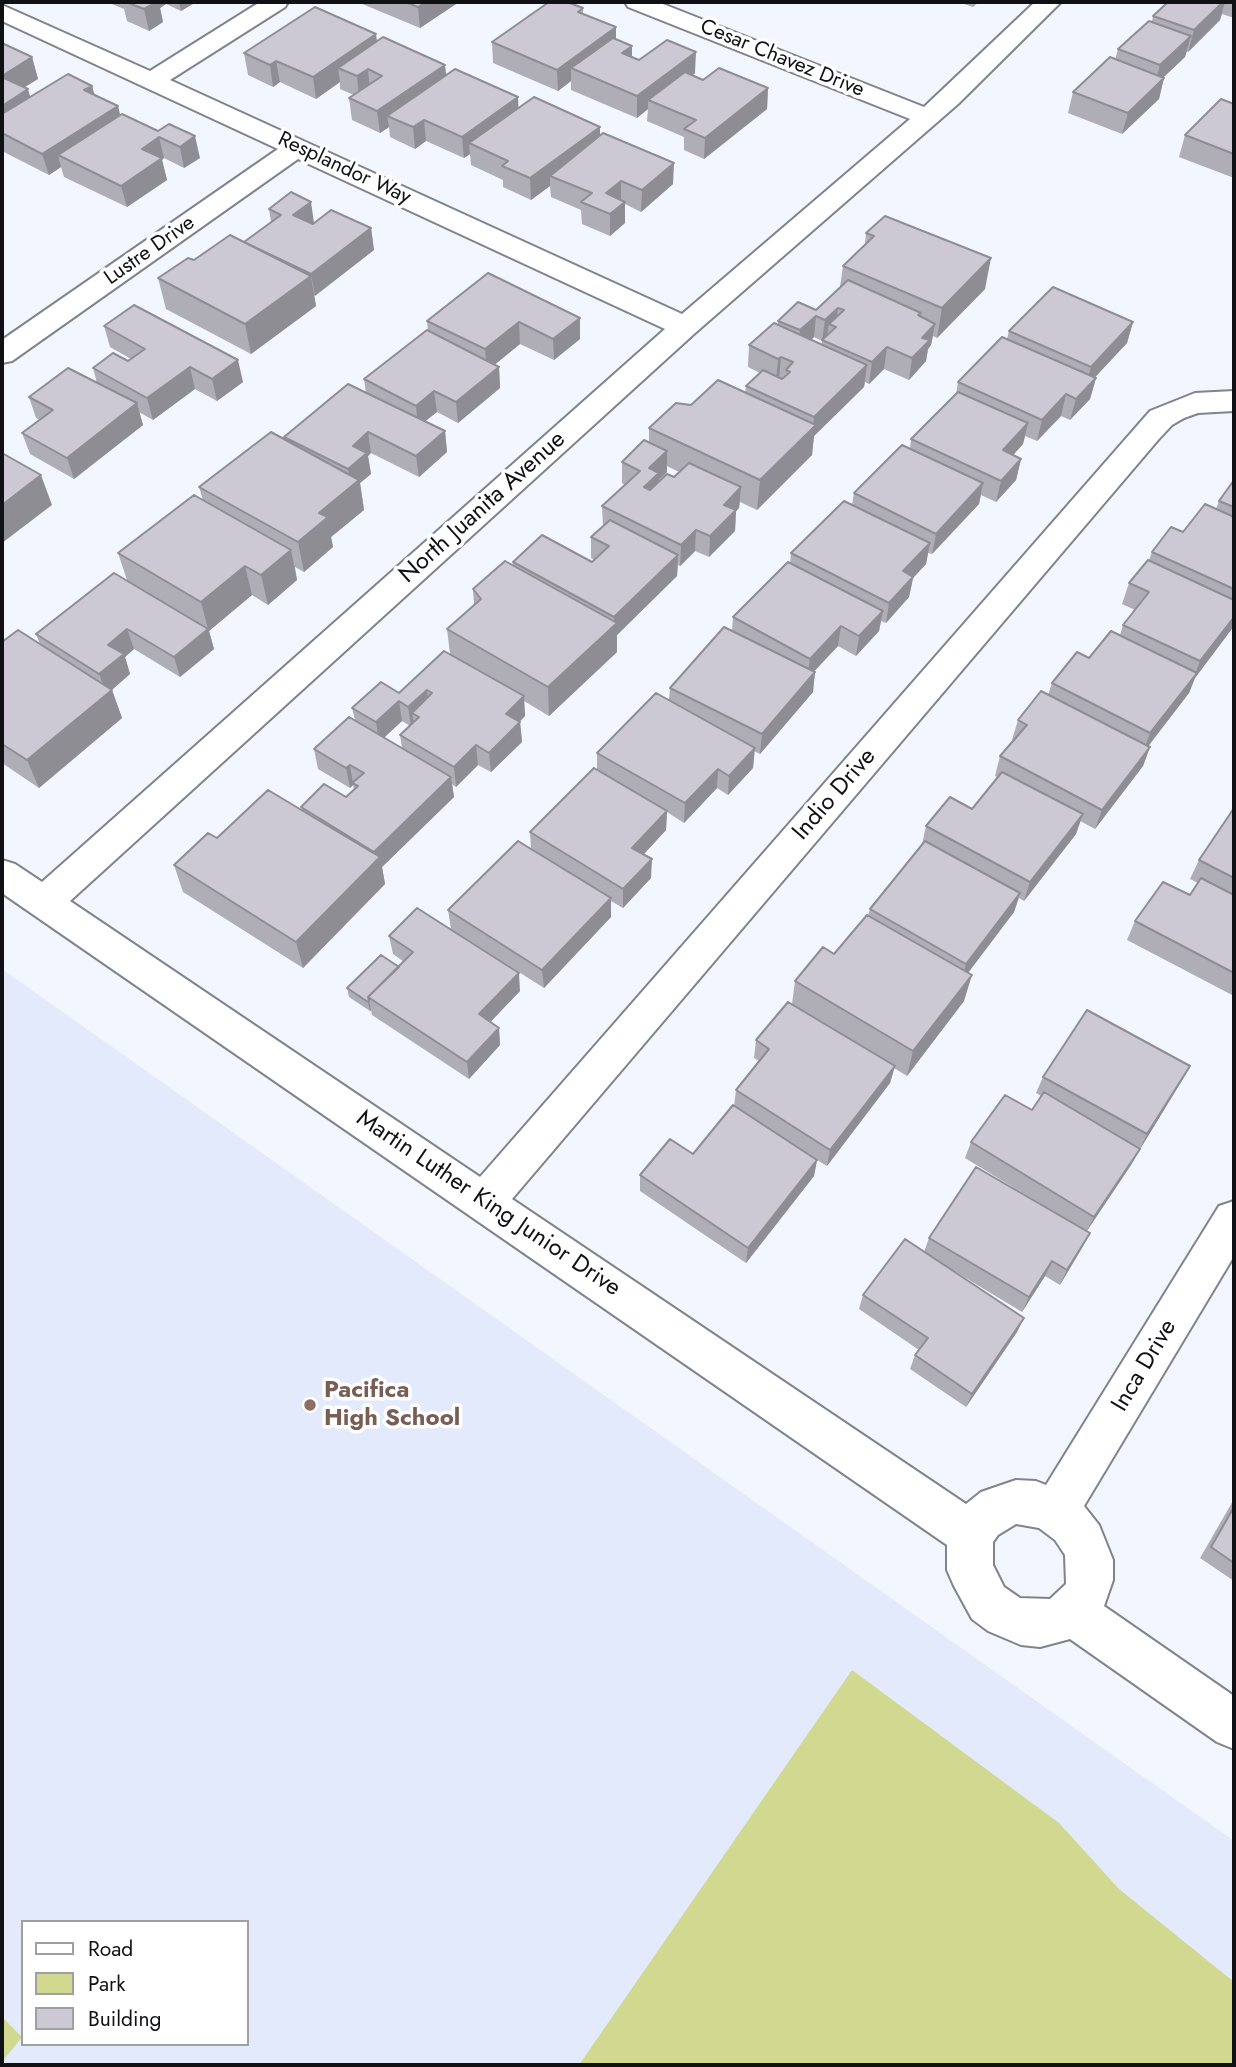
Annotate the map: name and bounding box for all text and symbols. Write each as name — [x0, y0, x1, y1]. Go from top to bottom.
street label: Cesar Chavez Drive — [696, 15, 868, 103]
street label: Resplandor Way — [273, 127, 415, 211]
street label: Lustre Drive — [100, 211, 200, 291]
street label: North Juanita Avenue — [394, 426, 572, 590]
street label: Indio Drive — [787, 743, 883, 847]
street label: Martin Luther King Junior Drive — [350, 1105, 626, 1303]
street label: Inca Drive — [1106, 1315, 1184, 1417]
place label: Pacifica High School — [324, 1377, 460, 1433]
marker: Pacifica High School — [302, 1397, 318, 1413]
legend — [21, 1920, 248, 2046]
text: Road — [88, 1934, 133, 1964]
text: Park — [88, 1969, 125, 1999]
text: Building — [88, 2004, 161, 2034]

